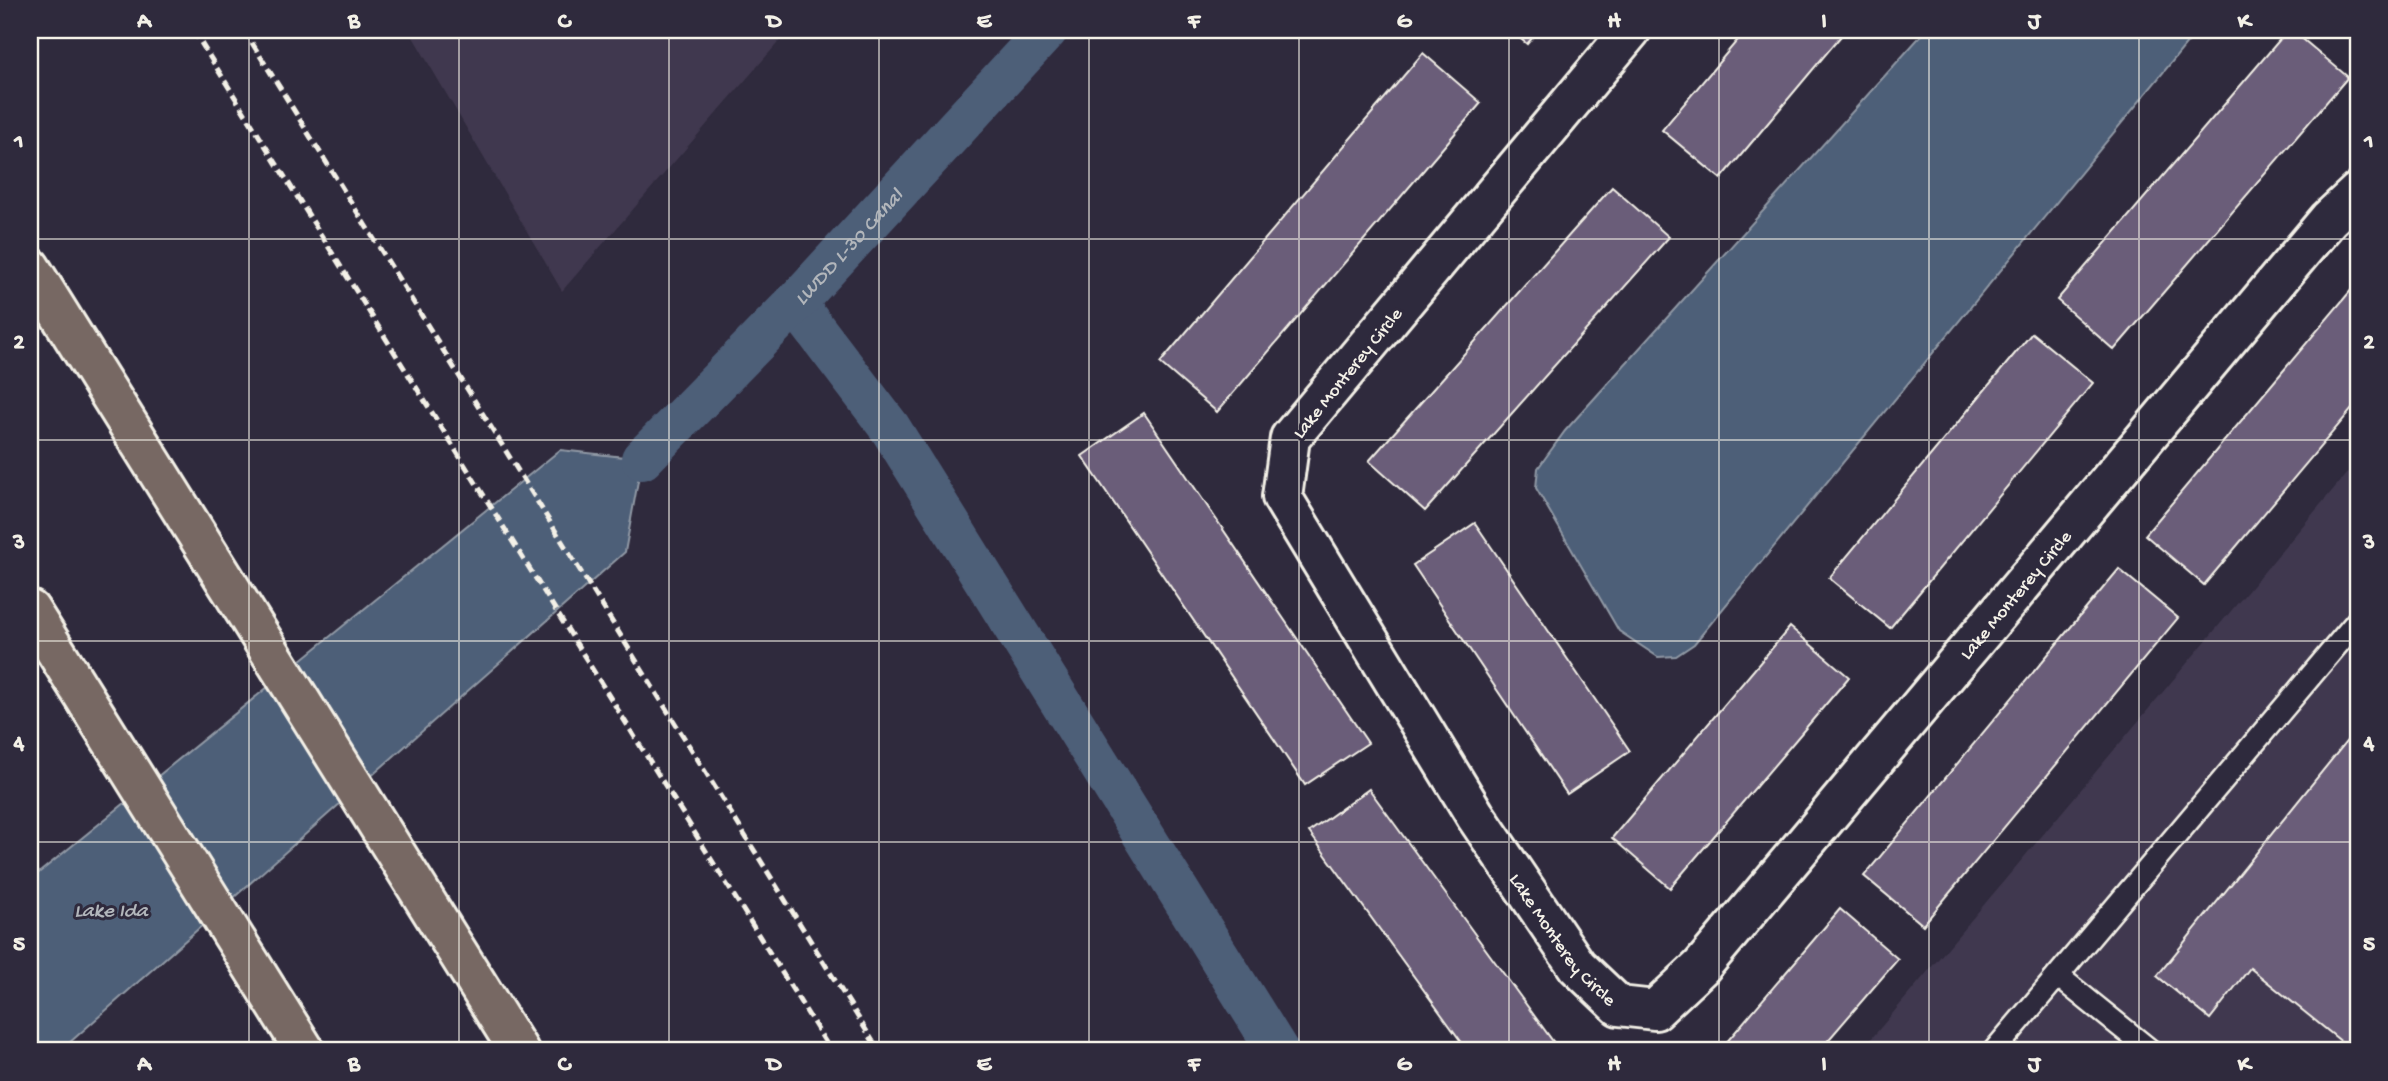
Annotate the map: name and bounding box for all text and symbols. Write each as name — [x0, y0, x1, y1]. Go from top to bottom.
text: A — [136, 9, 152, 36]
text: B — [347, 9, 361, 36]
text: C — [558, 9, 573, 36]
text: D — [765, 9, 783, 36]
text: E — [977, 9, 993, 36]
text: F — [1187, 9, 1202, 36]
text: G — [1397, 9, 1413, 36]
text: H — [1607, 9, 1621, 36]
text: I — [1821, 9, 1827, 36]
text: J — [2027, 9, 2042, 36]
text: K — [2237, 9, 2254, 36]
text: 1 — [13, 129, 24, 156]
text: 1 — [2363, 129, 2374, 156]
water label: LWDD L-30 Canal — [790, 184, 911, 312]
street label: Lake Monterey Circle — [1289, 304, 1409, 444]
text: 2 — [13, 330, 25, 357]
text: 2 — [2363, 330, 2375, 357]
street label: Lake Monterey Circle — [1956, 526, 2078, 665]
text: 3 — [12, 530, 25, 557]
text: 3 — [2362, 530, 2375, 557]
text: 4 — [13, 731, 25, 758]
text: 4 — [2363, 731, 2375, 758]
street label: Lake Monterey Circle — [1503, 870, 1620, 1013]
water label: Lake Ida — [74, 900, 149, 925]
text: 5 — [13, 932, 25, 959]
text: 5 — [2363, 932, 2375, 959]
text: A — [136, 1052, 152, 1079]
text: B — [347, 1052, 361, 1079]
text: C — [558, 1052, 573, 1079]
text: D — [765, 1052, 783, 1079]
text: E — [977, 1052, 993, 1079]
text: F — [1187, 1052, 1202, 1079]
text: G — [1397, 1052, 1413, 1079]
text: H — [1607, 1052, 1621, 1079]
text: I — [1821, 1052, 1827, 1079]
text: J — [2027, 1052, 2042, 1079]
text: K — [2237, 1052, 2254, 1079]

